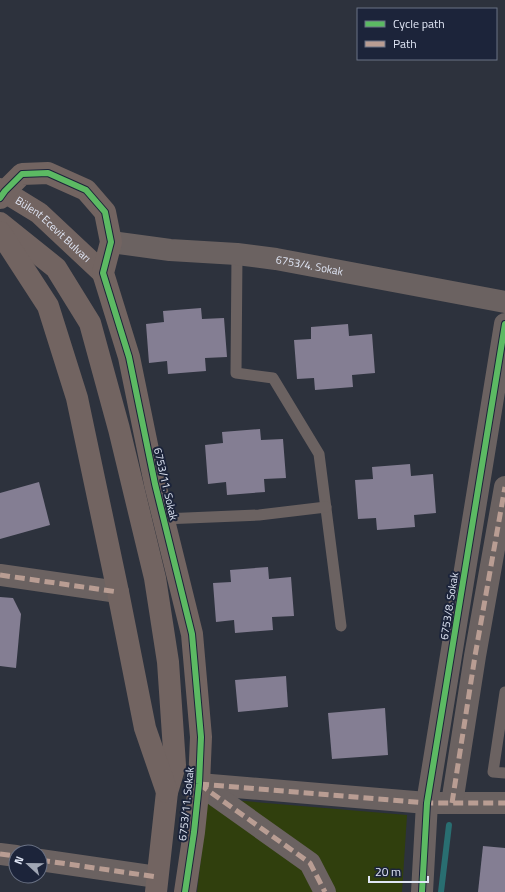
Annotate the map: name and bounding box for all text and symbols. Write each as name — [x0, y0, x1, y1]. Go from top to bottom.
legend — [357, 8, 497, 60]
text: Cycle path — [393, 14, 445, 33]
text: Path — [393, 34, 417, 53]
street label: Bülent Ecevit Bulvarı — [12, 192, 95, 266]
street label: 6753/4. Sokak — [275, 251, 345, 280]
street label: 6753/11. Sokak — [150, 446, 182, 523]
street label: 6753/8. Sokak — [436, 570, 462, 641]
street label: 6753/11. Sokak — [174, 766, 198, 842]
north arrow — [8, 844, 48, 884]
text: N — [10, 854, 28, 867]
scale bar — [369, 858, 428, 884]
text: 20 m — [375, 862, 401, 881]

